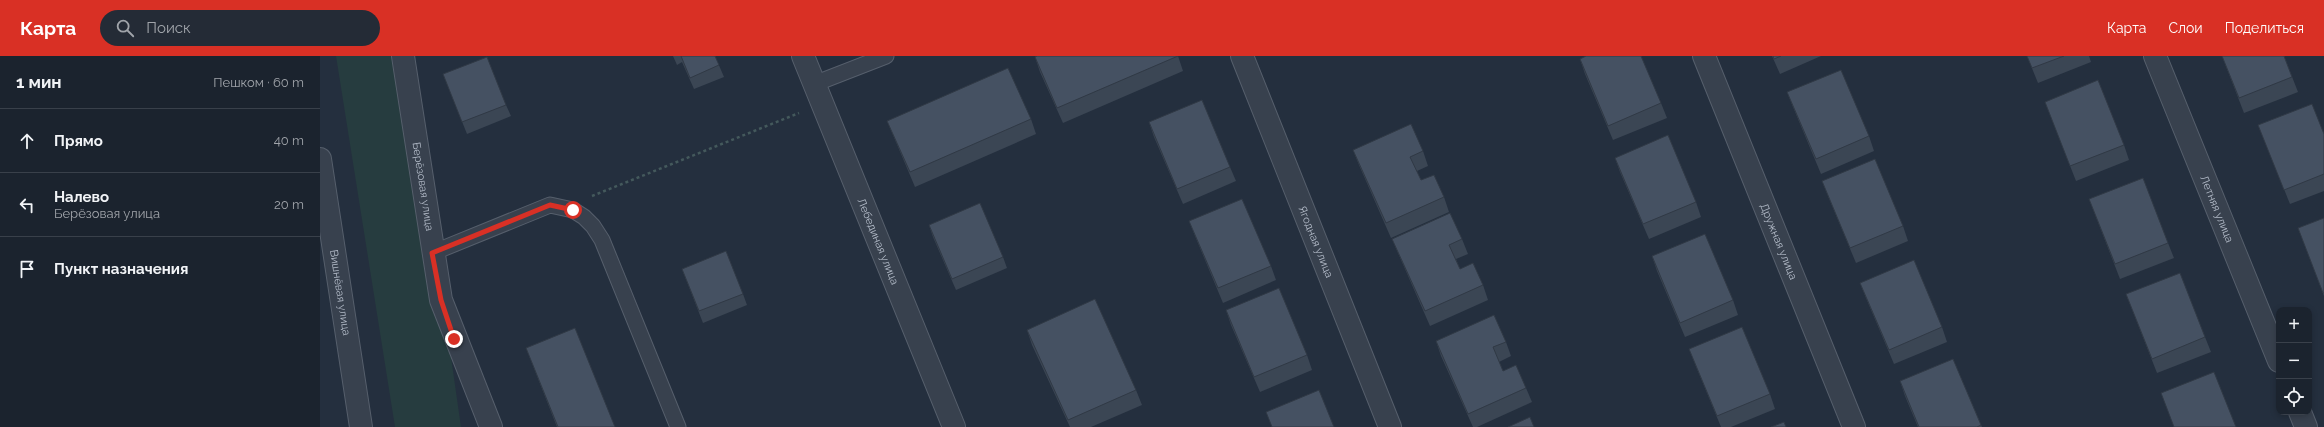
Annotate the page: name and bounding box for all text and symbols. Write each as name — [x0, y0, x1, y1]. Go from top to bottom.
search box — [100, 10, 380, 46]
text: Карта — [20, 17, 76, 39]
icon: search — [114, 17, 136, 39]
text: Поиск — [146, 19, 191, 37]
text: Карта — [2107, 20, 2146, 36]
text: Слои — [2168, 20, 2203, 36]
text: Поделиться — [2225, 20, 2304, 36]
text: 1 мин — [16, 72, 62, 92]
text: Пешком · 60 m — [213, 75, 304, 90]
icon: ahead — [16, 130, 38, 152]
text: Прямо — [54, 132, 103, 150]
text: 40 m — [274, 133, 304, 148]
street label: Берёзовая улица — [410, 141, 437, 232]
street label: Летняя улица — [2198, 173, 2237, 244]
text: Налево — [54, 188, 109, 206]
icon: left — [16, 194, 38, 216]
street label: Лебединая улица — [855, 196, 902, 286]
text: 20 m — [274, 197, 304, 212]
route start — [564, 201, 582, 219]
street label: Дружная улица — [1758, 201, 1800, 282]
street label: Ягодная улица — [1296, 204, 1336, 280]
text: Берёзовая улица — [54, 206, 160, 221]
street label: Вишнёвая улица — [327, 249, 353, 336]
icon: arrive — [16, 258, 38, 280]
text: Пункт назначения — [54, 260, 188, 278]
map controls — [2276, 307, 2312, 415]
button: + — [2276, 307, 2312, 343]
route end — [445, 330, 463, 348]
button: − — [2276, 343, 2312, 379]
button: locate — [2276, 379, 2312, 415]

